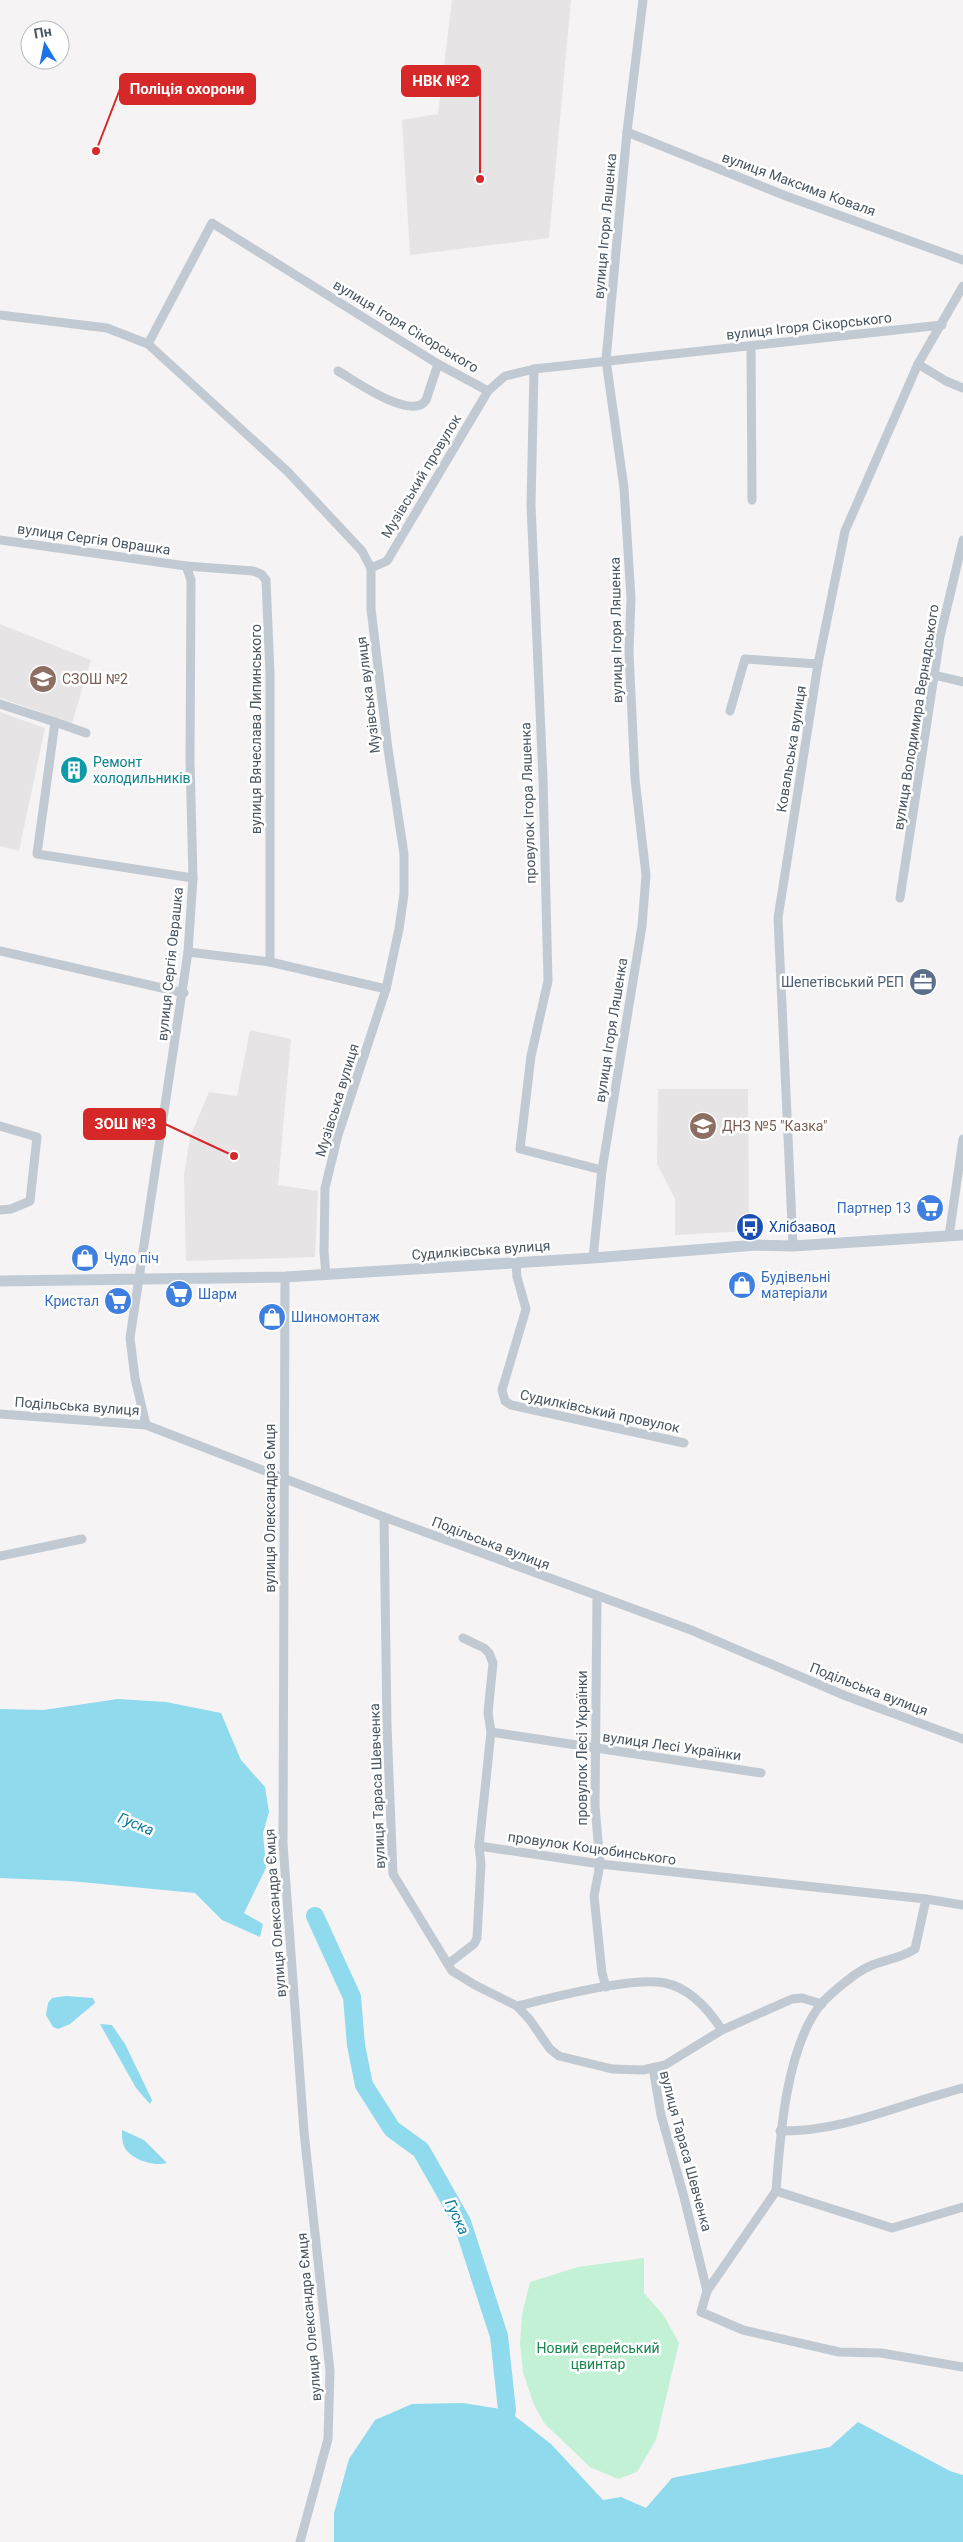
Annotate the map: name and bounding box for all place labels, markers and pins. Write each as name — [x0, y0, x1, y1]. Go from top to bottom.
callout: НВК №2 — [402, 66, 480, 96]
callout: Поліція охорони — [120, 74, 255, 104]
school or university icon: СЗОШ №2 — [28, 664, 58, 694]
place label: СЗОШ №2 — [62, 671, 128, 687]
place label: Ремонт холодильників — [93, 754, 191, 786]
building icon: Ремонт холодильників — [59, 755, 89, 785]
office icon: Шепетівський РЕП — [908, 967, 938, 997]
place label: Шепетівський РЕП — [781, 974, 904, 990]
callout: ЗОШ №3 — [84, 1109, 165, 1139]
school or university icon: ДНЗ №5 "Казка" — [688, 1111, 718, 1141]
place label: ДНЗ №5 "Казка" — [722, 1118, 827, 1134]
supermarket icon: Партнер 13 — [915, 1193, 945, 1223]
place label: Партнер 13 — [837, 1200, 911, 1216]
bus stop icon: Хлібзавод — [735, 1212, 765, 1242]
place label: Хлібзавод — [769, 1219, 836, 1235]
shop icon: Чудо піч — [70, 1243, 100, 1273]
place label: Чудо піч — [104, 1250, 159, 1266]
place label: Будівельні матеріали — [761, 1269, 831, 1301]
shop icon: Будівельні матеріали — [727, 1270, 757, 1300]
supermarket icon: Шарм — [164, 1279, 194, 1309]
supermarket icon: Кристал — [103, 1286, 133, 1316]
place label: Шарм — [198, 1286, 237, 1302]
place label: Кристал — [45, 1293, 99, 1309]
shop icon: Шиномонтаж — [257, 1302, 287, 1332]
place label: Шиномонтаж — [291, 1309, 380, 1325]

